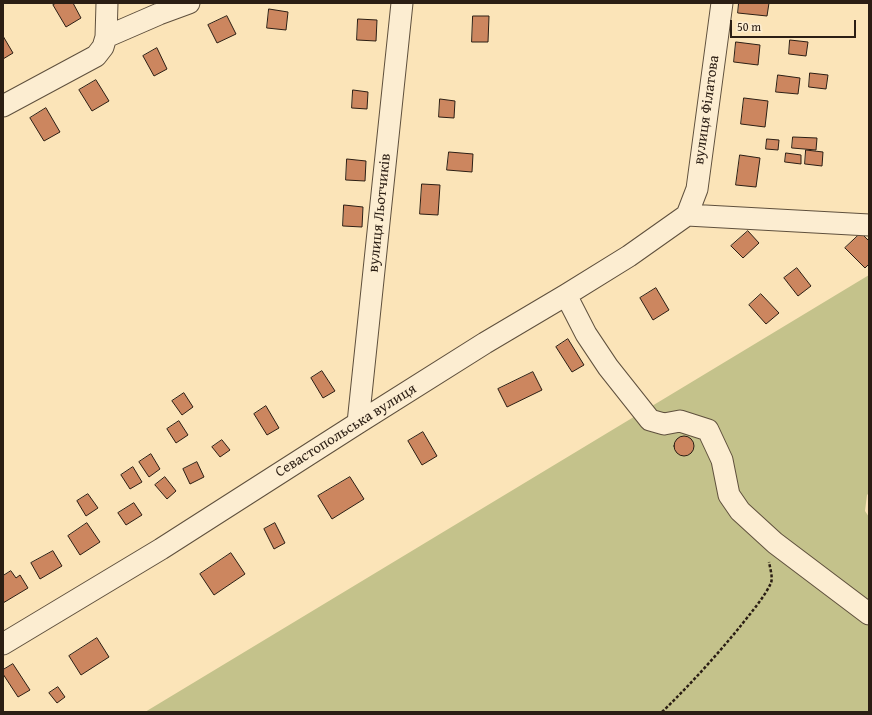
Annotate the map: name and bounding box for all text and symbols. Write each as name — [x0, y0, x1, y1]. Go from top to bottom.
scale bar — [732, 12, 858, 38]
text: 50 m — [737, 18, 761, 35]
street label: вулиця Філатова — [690, 54, 724, 166]
street label: вулиця Льотчиків — [365, 153, 395, 273]
street label: Севастопольська вулиця — [272, 380, 420, 482]

